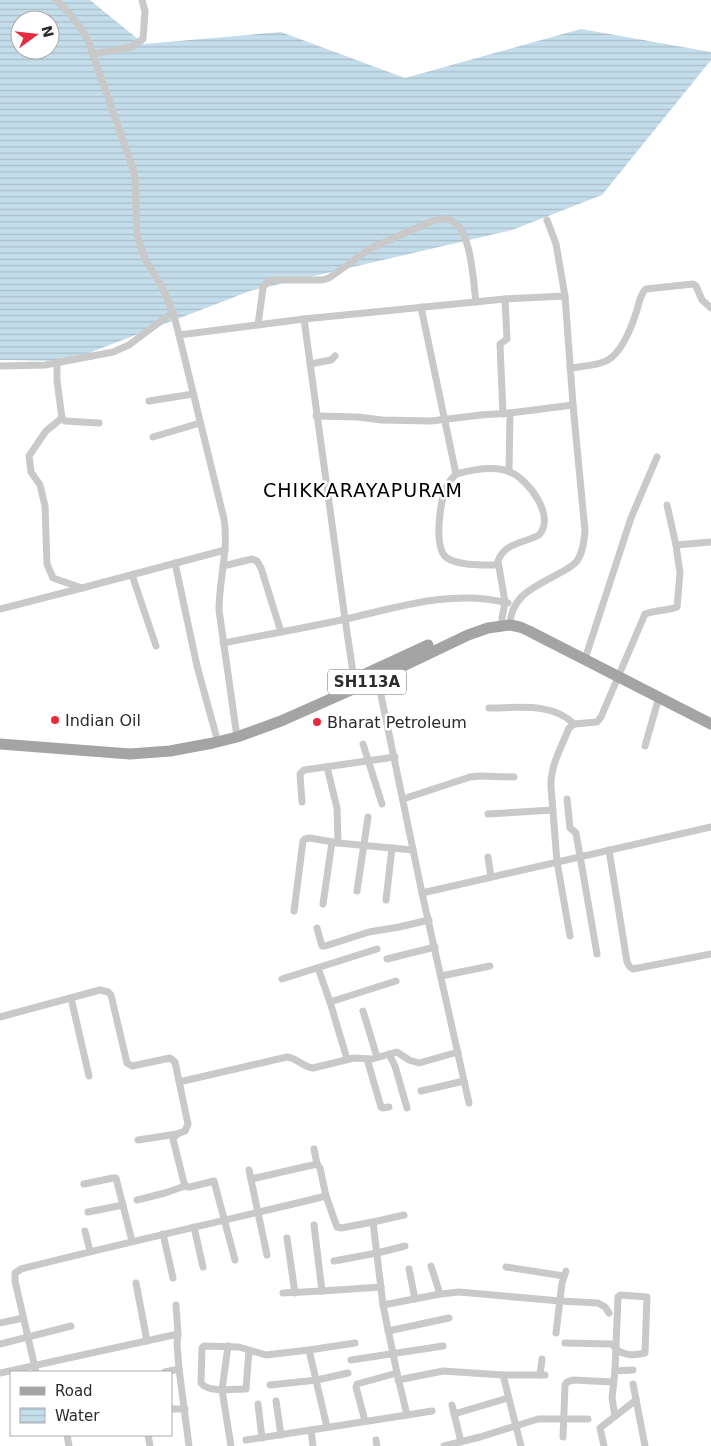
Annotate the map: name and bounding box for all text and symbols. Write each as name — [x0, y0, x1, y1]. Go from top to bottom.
north arrow — [10, 10, 60, 60]
text: N — [38, 24, 57, 39]
district label: CHIKKARAYAPURAM — [263, 479, 463, 501]
road number: SH113A — [328, 670, 406, 694]
place label: Indian Oil — [65, 711, 141, 730]
place label: Bharat Petroleum — [327, 713, 467, 732]
marker: Indian Oil — [49, 714, 61, 726]
marker: Bharat Petroleum — [311, 716, 323, 728]
legend — [10, 1371, 172, 1436]
text: Road — [55, 1382, 93, 1400]
text: Water — [55, 1407, 100, 1425]

